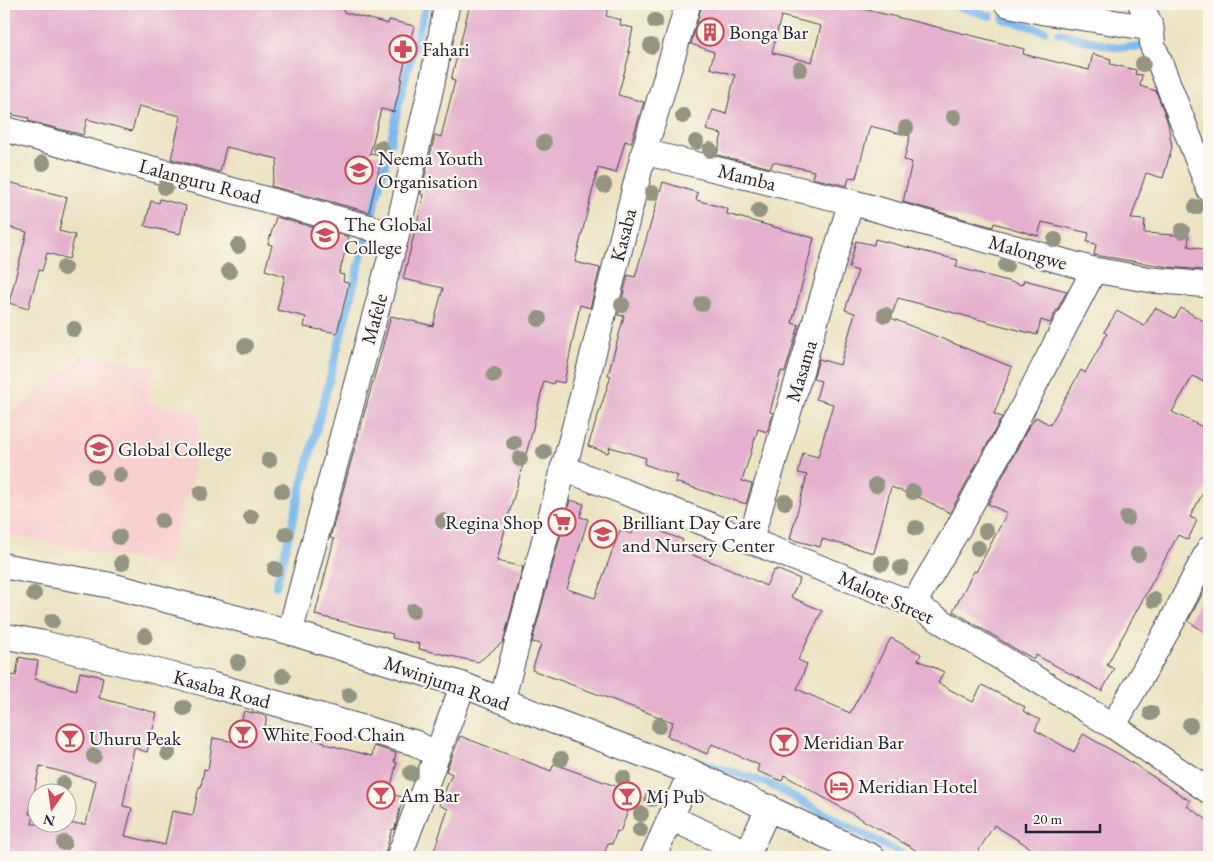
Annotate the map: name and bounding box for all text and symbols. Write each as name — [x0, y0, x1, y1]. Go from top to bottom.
building icon: Bonga Bar — [695, 17, 725, 47]
place label: Bonga Bar — [729, 19, 809, 45]
pharmacy icon: Fahari — [388, 34, 418, 64]
place label: Fahari — [422, 36, 470, 62]
place label: Neema Youth Organisation — [378, 145, 483, 194]
street label: Lalanguru Road — [136, 152, 265, 210]
school or university icon: Neema Youth Organisation — [344, 155, 374, 185]
street label: Mamba — [715, 157, 779, 197]
street label: Kasaba — [604, 206, 642, 264]
place label: The Global College — [344, 211, 432, 260]
school or university icon: The Global College — [310, 220, 340, 250]
street label: Malongwe — [986, 228, 1070, 276]
street label: Mafele — [355, 290, 393, 347]
street label: Masama — [779, 337, 823, 405]
school or university icon: Global College — [84, 434, 114, 464]
place label: Global College — [118, 436, 232, 462]
supermarket icon: Regina Shop — [547, 507, 577, 537]
place label: Regina Shop — [445, 509, 543, 535]
place label: Brilliant Day Care and Nursery Center — [622, 509, 775, 558]
school or university icon: Brilliant Day Care and Nursery Center — [588, 519, 618, 549]
street label: Malote Street — [834, 564, 939, 630]
street label: Mwinjuma Road — [381, 649, 514, 717]
street label: Kasaba Road — [170, 664, 274, 715]
bar icon: White Food Chain — [228, 719, 258, 749]
place label: White Food Chain — [262, 721, 406, 747]
bar icon: Uhuru Peak — [55, 723, 85, 753]
place label: Uhuru Peak — [89, 725, 182, 751]
bar icon: Meridian Bar — [769, 727, 799, 757]
place label: Meridian Bar — [803, 729, 904, 755]
hotel icon: Meridian Hotel — [824, 771, 854, 801]
place label: Meridian Hotel — [858, 773, 978, 799]
bar icon: Am Bar — [366, 780, 396, 810]
bar icon: Mj Pub — [612, 781, 642, 811]
place label: Am Bar — [399, 782, 460, 808]
place label: Mj Pub — [646, 783, 704, 809]
north arrow — [28, 784, 78, 834]
scale bar — [1026, 801, 1099, 833]
text: 20 m — [1033, 809, 1062, 828]
text: N — [41, 810, 57, 831]

